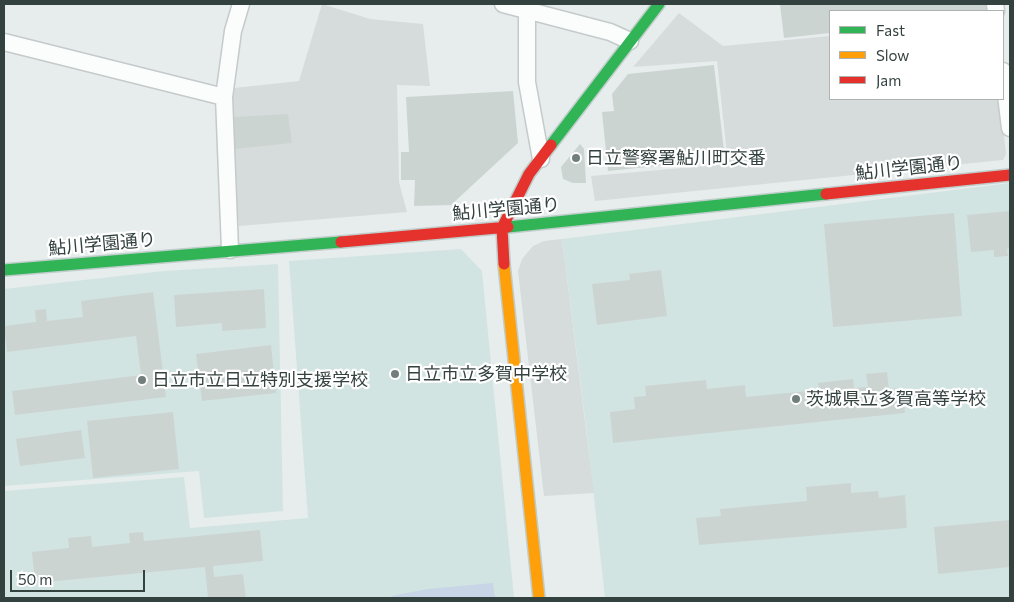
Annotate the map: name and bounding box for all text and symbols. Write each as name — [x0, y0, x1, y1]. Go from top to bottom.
legend — [829, 10, 1004, 100]
text: Fast — [876, 21, 905, 39]
text: Slow — [876, 46, 909, 64]
text: Jam — [876, 71, 901, 89]
place label: 日立警察署鮎川町交番 — [586, 147, 766, 169]
marker: 日立警察署鮎川町交番 — [570, 152, 582, 164]
street label: 鮎川学園通り — [854, 152, 964, 184]
street label: 鮎川学園通り — [451, 194, 561, 224]
street label: 鮎川学園通り — [47, 229, 157, 259]
place label: 日立市立多賀中学校 — [405, 363, 567, 385]
marker: 日立市立多賀中学校 — [389, 368, 401, 380]
place label: 日立市立日立特別支援学校 — [152, 369, 368, 391]
marker: 日立市立日立特別支援学校 — [136, 374, 148, 386]
place label: 茨城県立多賀高等学校 — [806, 388, 986, 410]
marker: 茨城県立多賀高等学校 — [790, 393, 802, 405]
scale bar — [12, 560, 148, 592]
text: 50 m — [18, 570, 52, 588]

